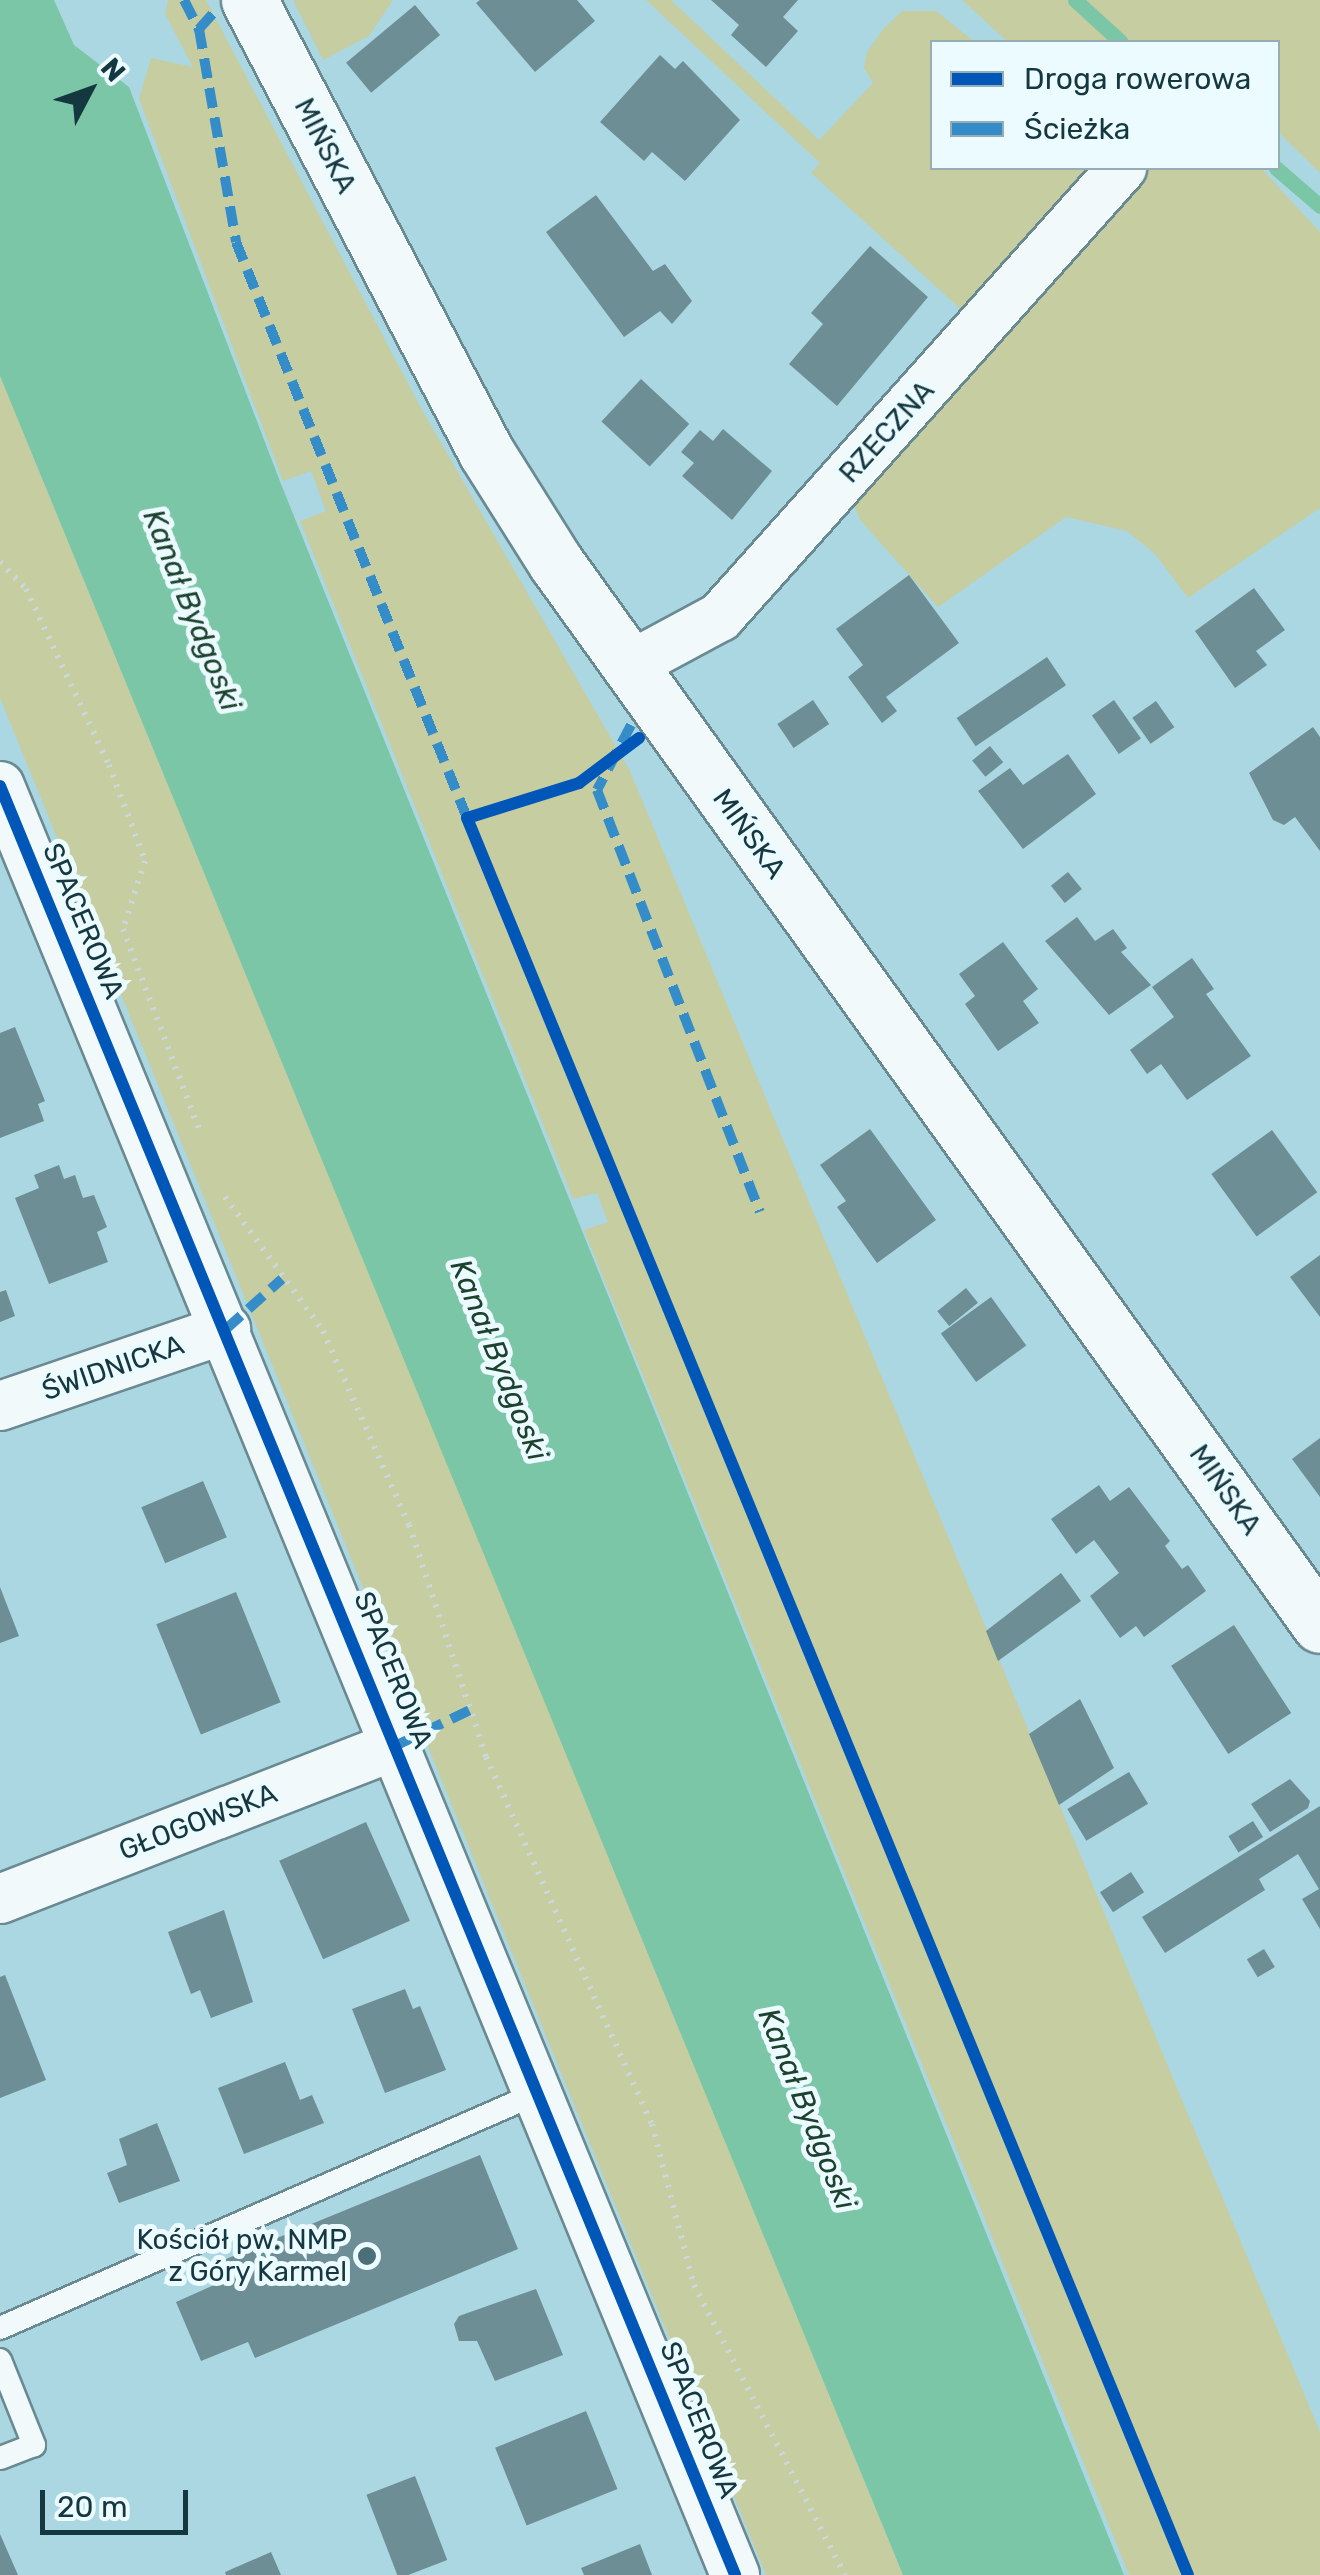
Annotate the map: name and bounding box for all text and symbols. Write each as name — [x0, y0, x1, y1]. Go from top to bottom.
north arrow — [40, 40, 140, 140]
legend — [930, 40, 1280, 170]
text: N — [94, 52, 132, 88]
text: Droga rowerowa — [1024, 61, 1251, 97]
street label: MIŃSKA — [287, 93, 363, 199]
text: Ścieżka — [1024, 111, 1130, 147]
street label: RZECZNA — [832, 374, 942, 490]
water label: Kanał Bydgoski — [135, 504, 249, 716]
street label: MIŃSKA — [705, 783, 793, 885]
street label: SPACEROWA — [35, 838, 131, 1004]
water label: Kanał Bydgoski — [442, 1254, 556, 1466]
street label: ŚWIDNICKA — [38, 1328, 188, 1408]
street label: MIŃSKA — [1182, 1438, 1268, 1542]
street label: SPACEROWA — [346, 1587, 440, 1753]
street label: GŁOGOWSKA — [114, 1776, 282, 1868]
water label: Kanał Bydgoski — [750, 2003, 864, 2215]
place label: Kościół pw. NMP z Góry Karmel — [137, 2223, 347, 2289]
marker: Kościół pw. NMP z Góry Karmel — [356, 2245, 378, 2267]
street label: SPACEROWA — [652, 2337, 746, 2503]
scale bar — [45, 2470, 192, 2532]
text: 20 m — [57, 2489, 128, 2525]

